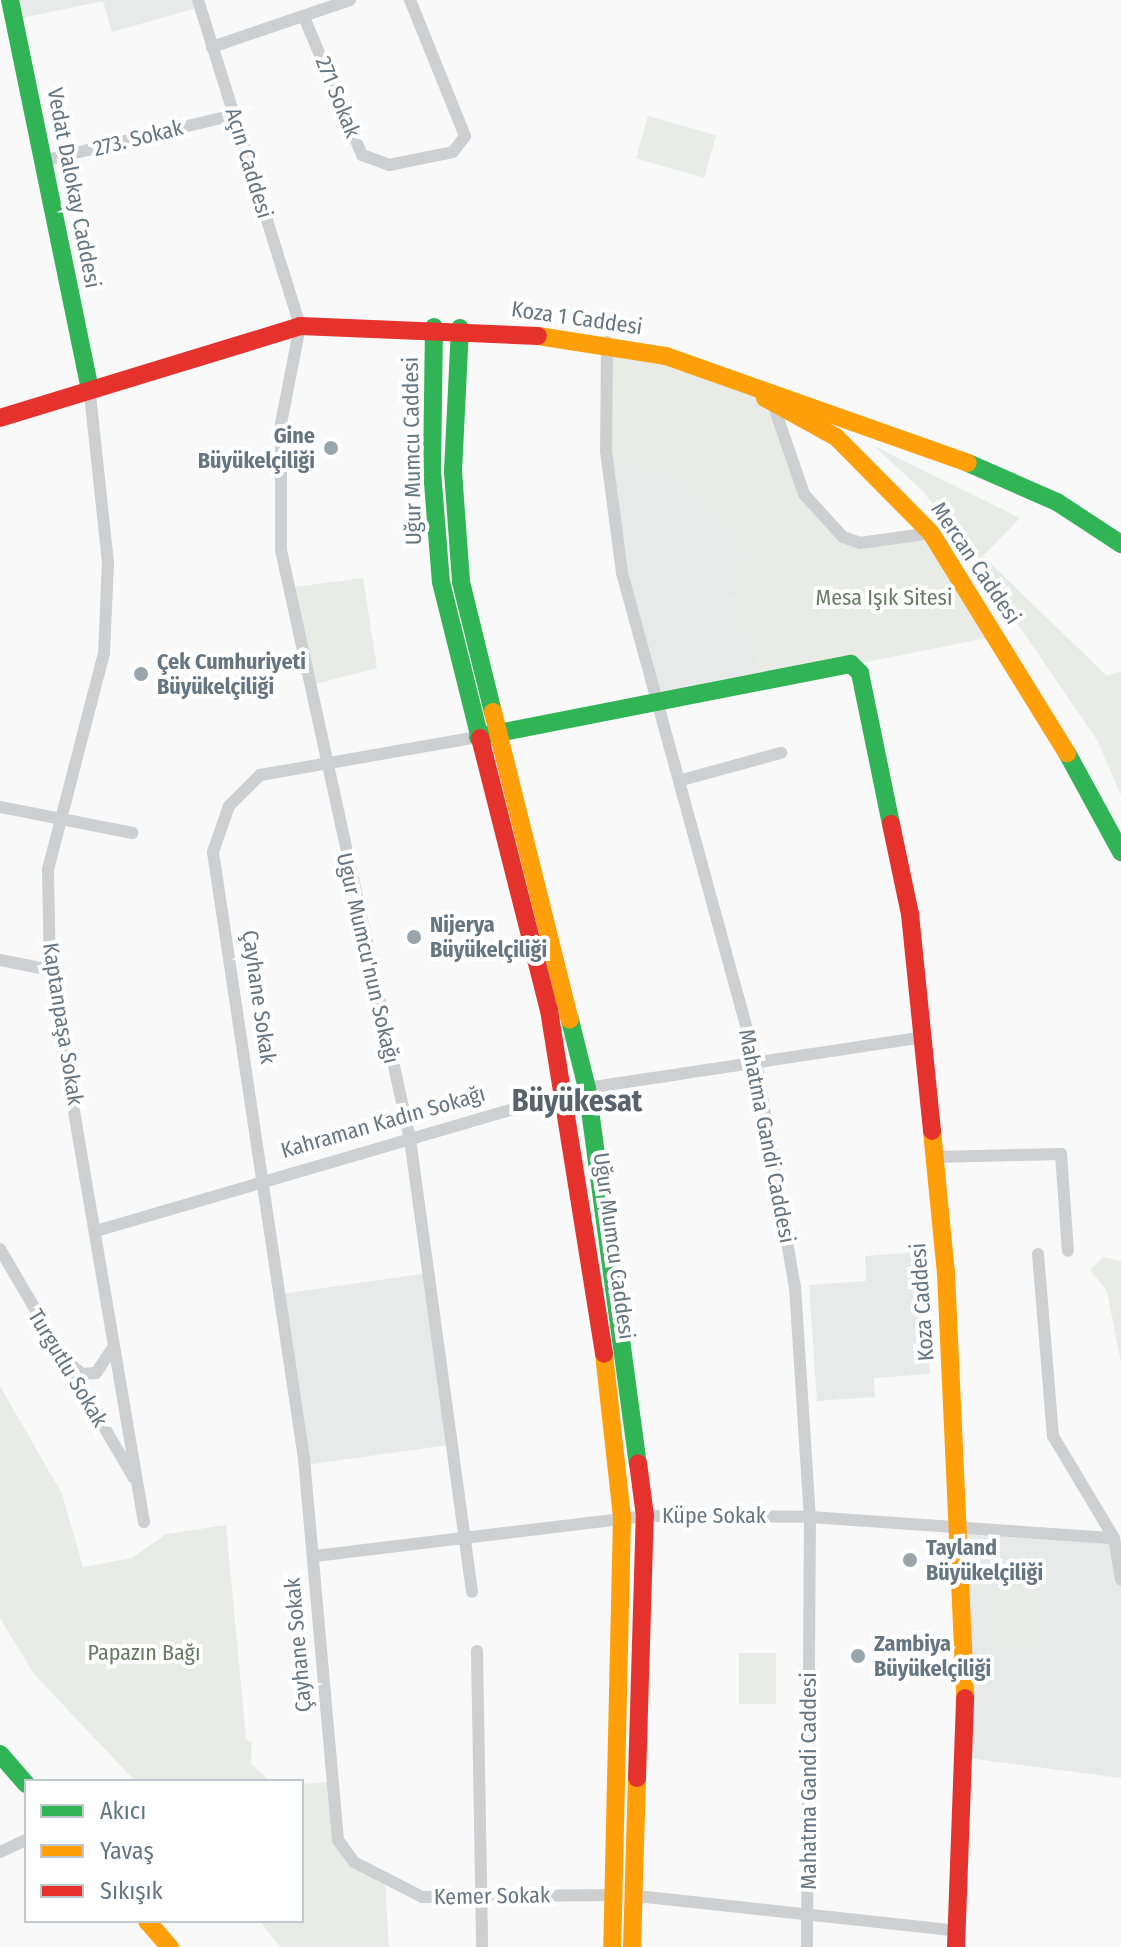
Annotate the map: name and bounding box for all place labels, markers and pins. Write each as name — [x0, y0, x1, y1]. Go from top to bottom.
place label: Gine Büyükelçiliği — [198, 422, 315, 474]
marker: Gine Büyükelçiliği — [322, 439, 340, 457]
place label: Çek Cumhuriyeti Büyükelçiliği — [157, 648, 306, 700]
marker: Çek Cumhuriyeti Büyükelçiliği — [132, 665, 150, 683]
place label: Nijerya Büyükelçiliği — [430, 911, 547, 962]
marker: Nijerya Büyükelçiliği — [405, 928, 423, 946]
place label: Tayland Büyükelçiliği — [926, 1534, 1043, 1586]
marker: Tayland Büyükelçiliği — [901, 1551, 919, 1569]
place label: Zambiya Büyükelçiliği — [874, 1630, 991, 1682]
marker: Zambiya Büyükelçiliği — [849, 1647, 867, 1665]

